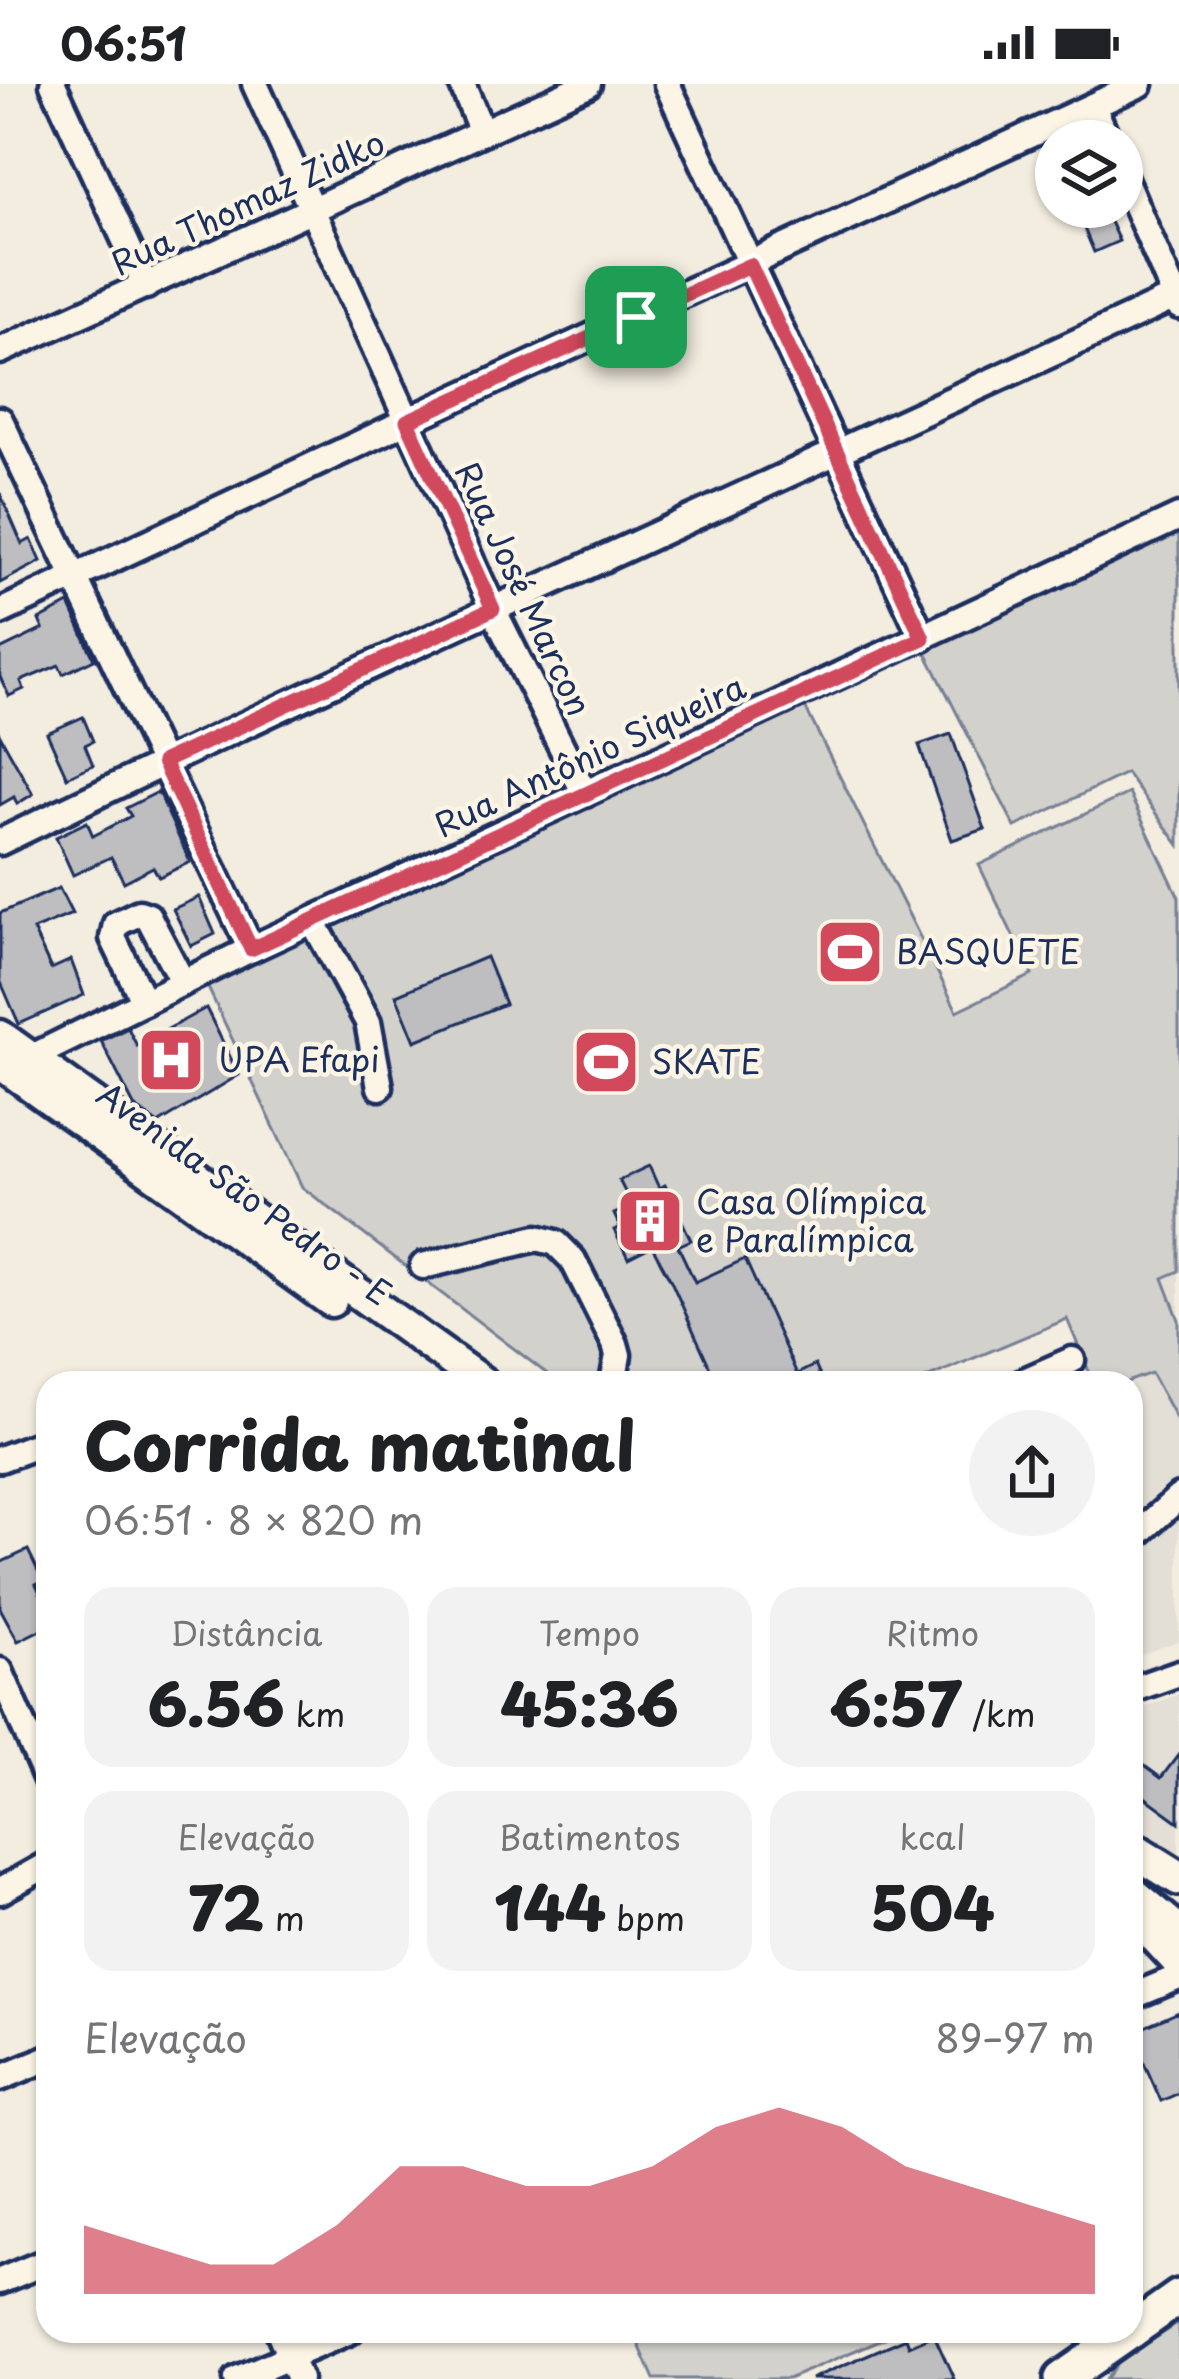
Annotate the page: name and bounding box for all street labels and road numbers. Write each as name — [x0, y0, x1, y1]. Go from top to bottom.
street label: Rua Thomaz Zidko — [102, 116, 392, 287]
street label: Rua José Marcon — [444, 453, 606, 723]
street label: Rua Antônio Siqueira — [425, 660, 753, 848]
street label: Avenida São Pedro - E — [88, 1068, 403, 1316]

